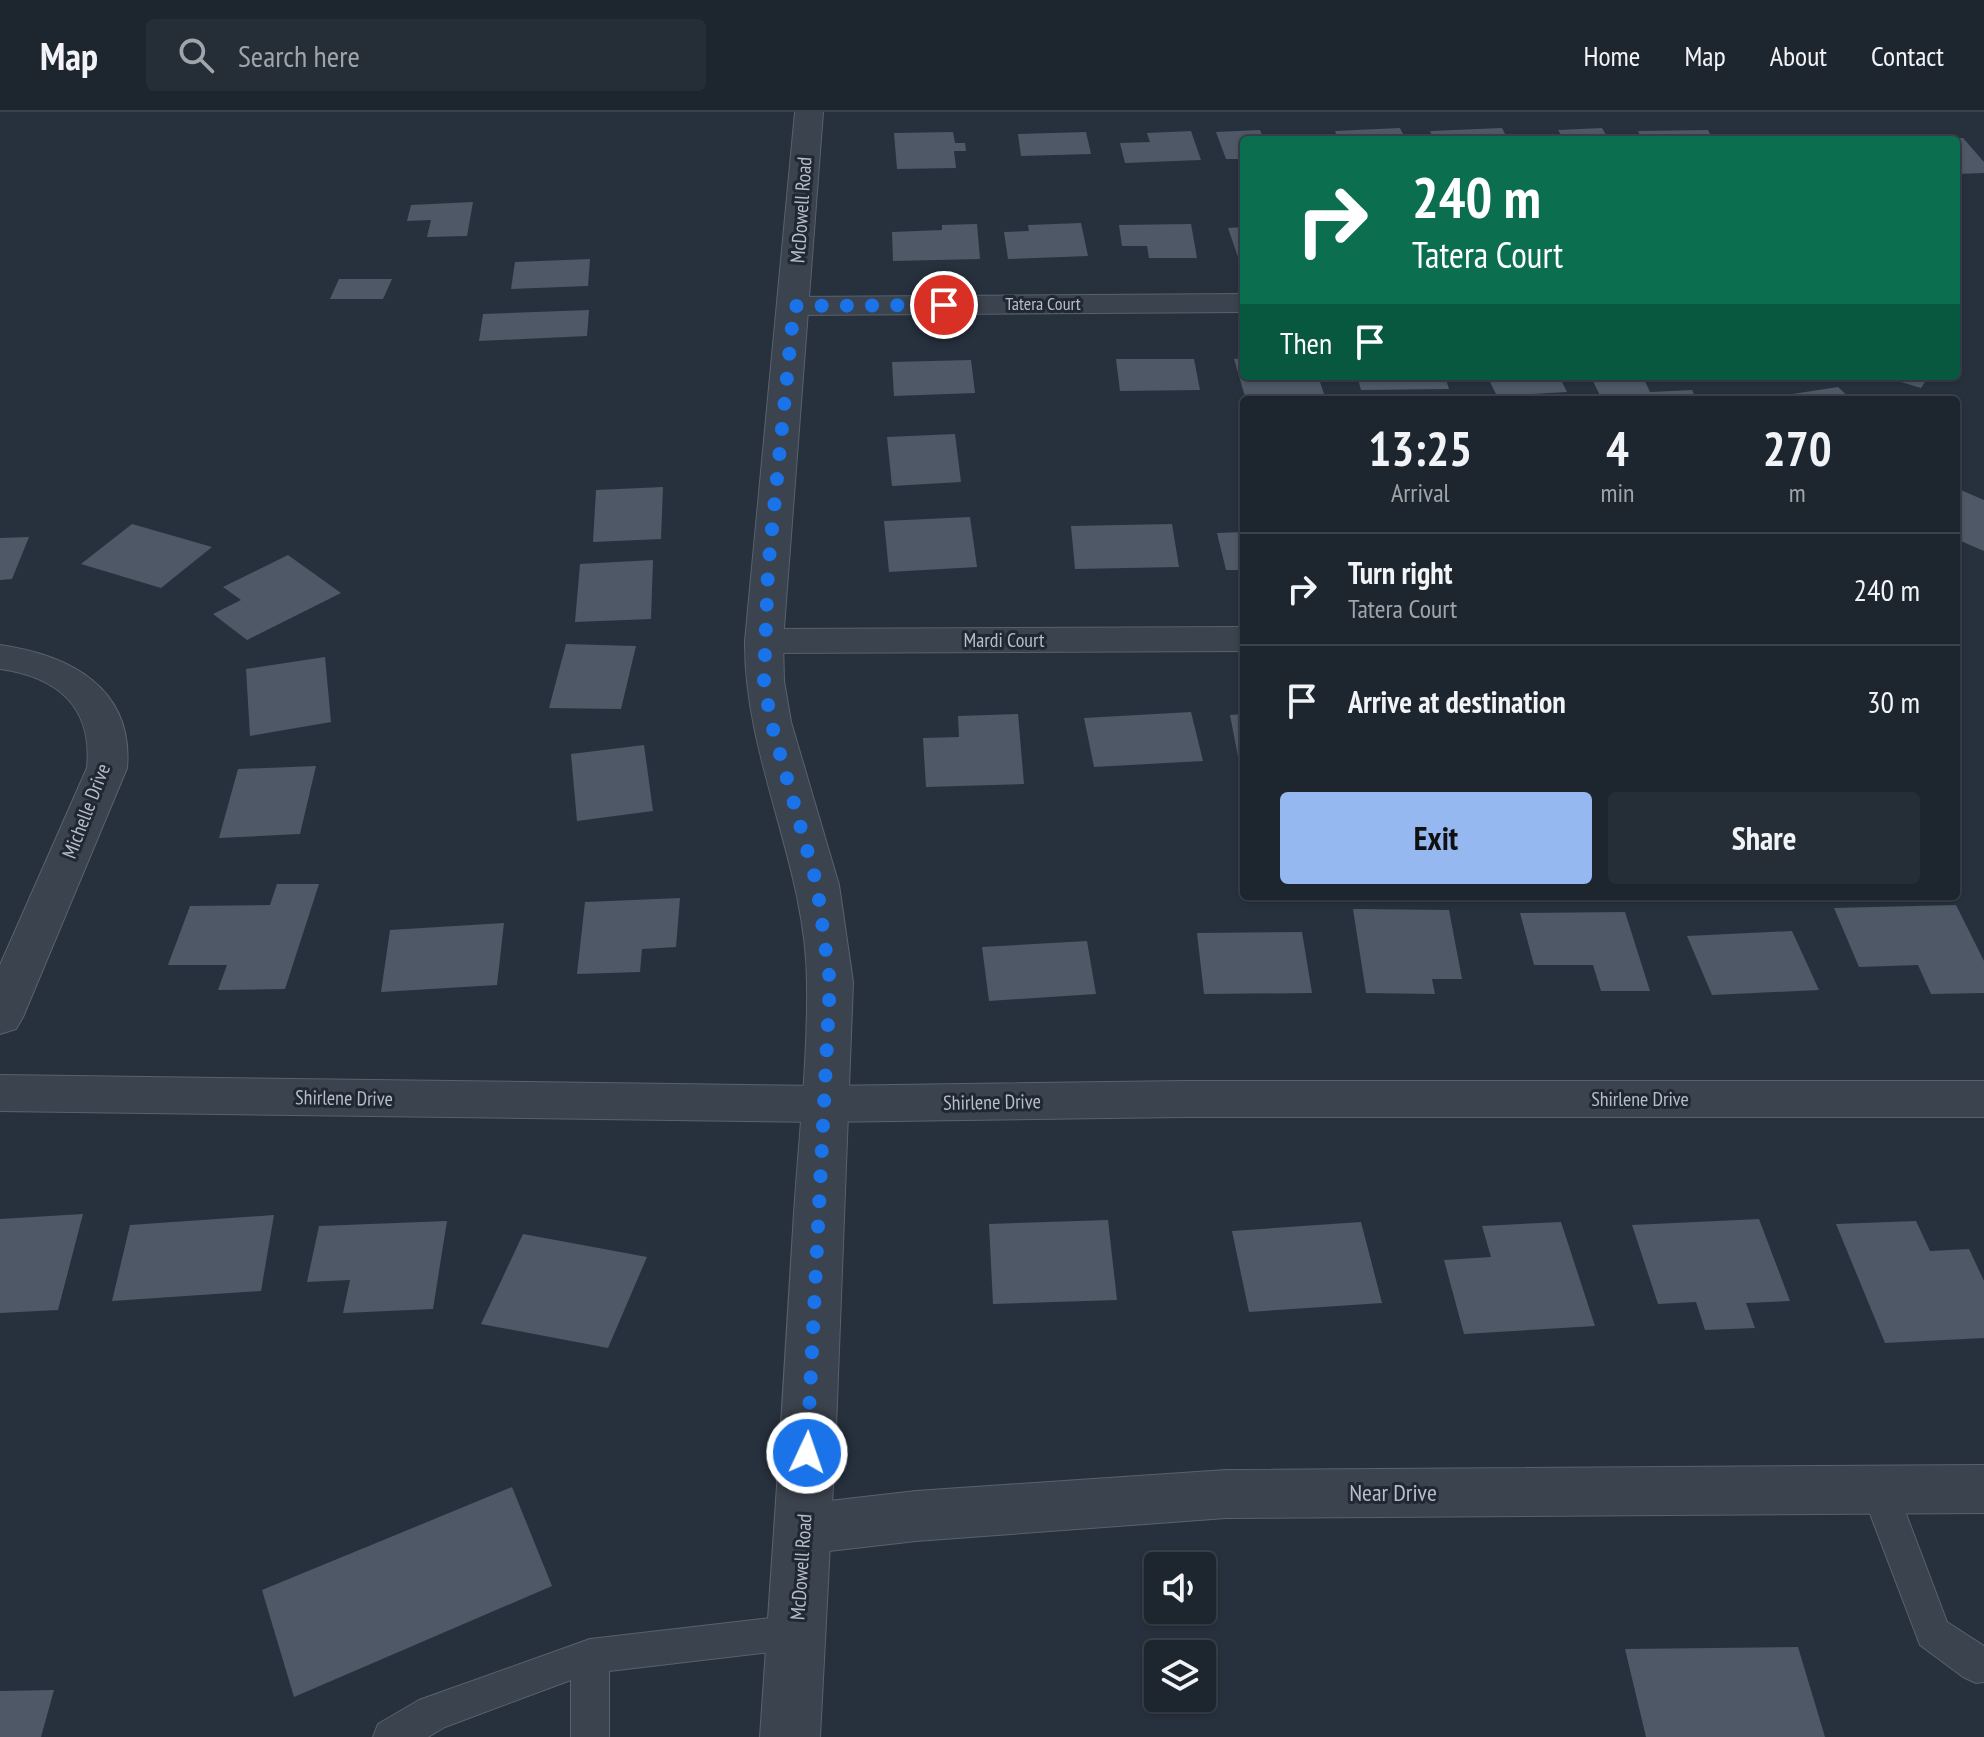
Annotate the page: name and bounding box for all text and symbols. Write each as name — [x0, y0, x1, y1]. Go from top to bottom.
search box — [146, 19, 706, 91]
text: Map — [40, 31, 98, 80]
icon: search — [174, 33, 218, 77]
text: Search here — [238, 36, 360, 75]
text: Home — [1584, 37, 1640, 74]
text: Map — [1684, 37, 1726, 74]
text: About — [1770, 37, 1827, 74]
text: Contact — [1871, 37, 1944, 74]
street label: McDowell Road — [784, 156, 818, 264]
text: 240 m — [1412, 161, 1541, 233]
icon: right — [1280, 168, 1384, 272]
text: Tatera Court — [1412, 231, 1563, 278]
pin — [910, 271, 978, 339]
icon: arrive — [922, 283, 966, 327]
street label: Tatera Court — [1005, 292, 1081, 315]
icon: arrive — [1348, 320, 1392, 364]
text: Then — [1280, 323, 1332, 362]
text: 13:25 — [1368, 417, 1472, 479]
text: 4 — [1606, 417, 1629, 479]
text: 270 — [1763, 417, 1832, 479]
text: Arrival — [1391, 476, 1450, 509]
text: min — [1600, 476, 1634, 509]
text: m — [1789, 476, 1806, 509]
text: Turn right — [1348, 553, 1452, 592]
icon: right — [1280, 567, 1324, 611]
text: 240 m — [1854, 570, 1920, 609]
text: Tatera Court — [1348, 592, 1457, 625]
street label: Mardi Court — [964, 627, 1045, 653]
icon: arrive — [1280, 679, 1324, 723]
text: Arrive at destination — [1348, 682, 1566, 721]
text: 30 m — [1867, 682, 1920, 721]
street label: Michelle Drive — [56, 760, 116, 862]
button: Exit — [1280, 792, 1592, 884]
button: Share — [1608, 792, 1920, 884]
street label: Shirlene Drive — [295, 1084, 393, 1112]
street label: Shirlene Drive — [1591, 1086, 1689, 1112]
street label: Shirlene Drive — [943, 1088, 1041, 1116]
position arrow — [765, 1411, 849, 1495]
street label: Near Drive — [1349, 1477, 1437, 1508]
street label: McDowell Road — [784, 1513, 818, 1621]
map controls — [1144, 1552, 1216, 1712]
button: sound — [1144, 1552, 1216, 1624]
button: layers — [1144, 1640, 1216, 1712]

